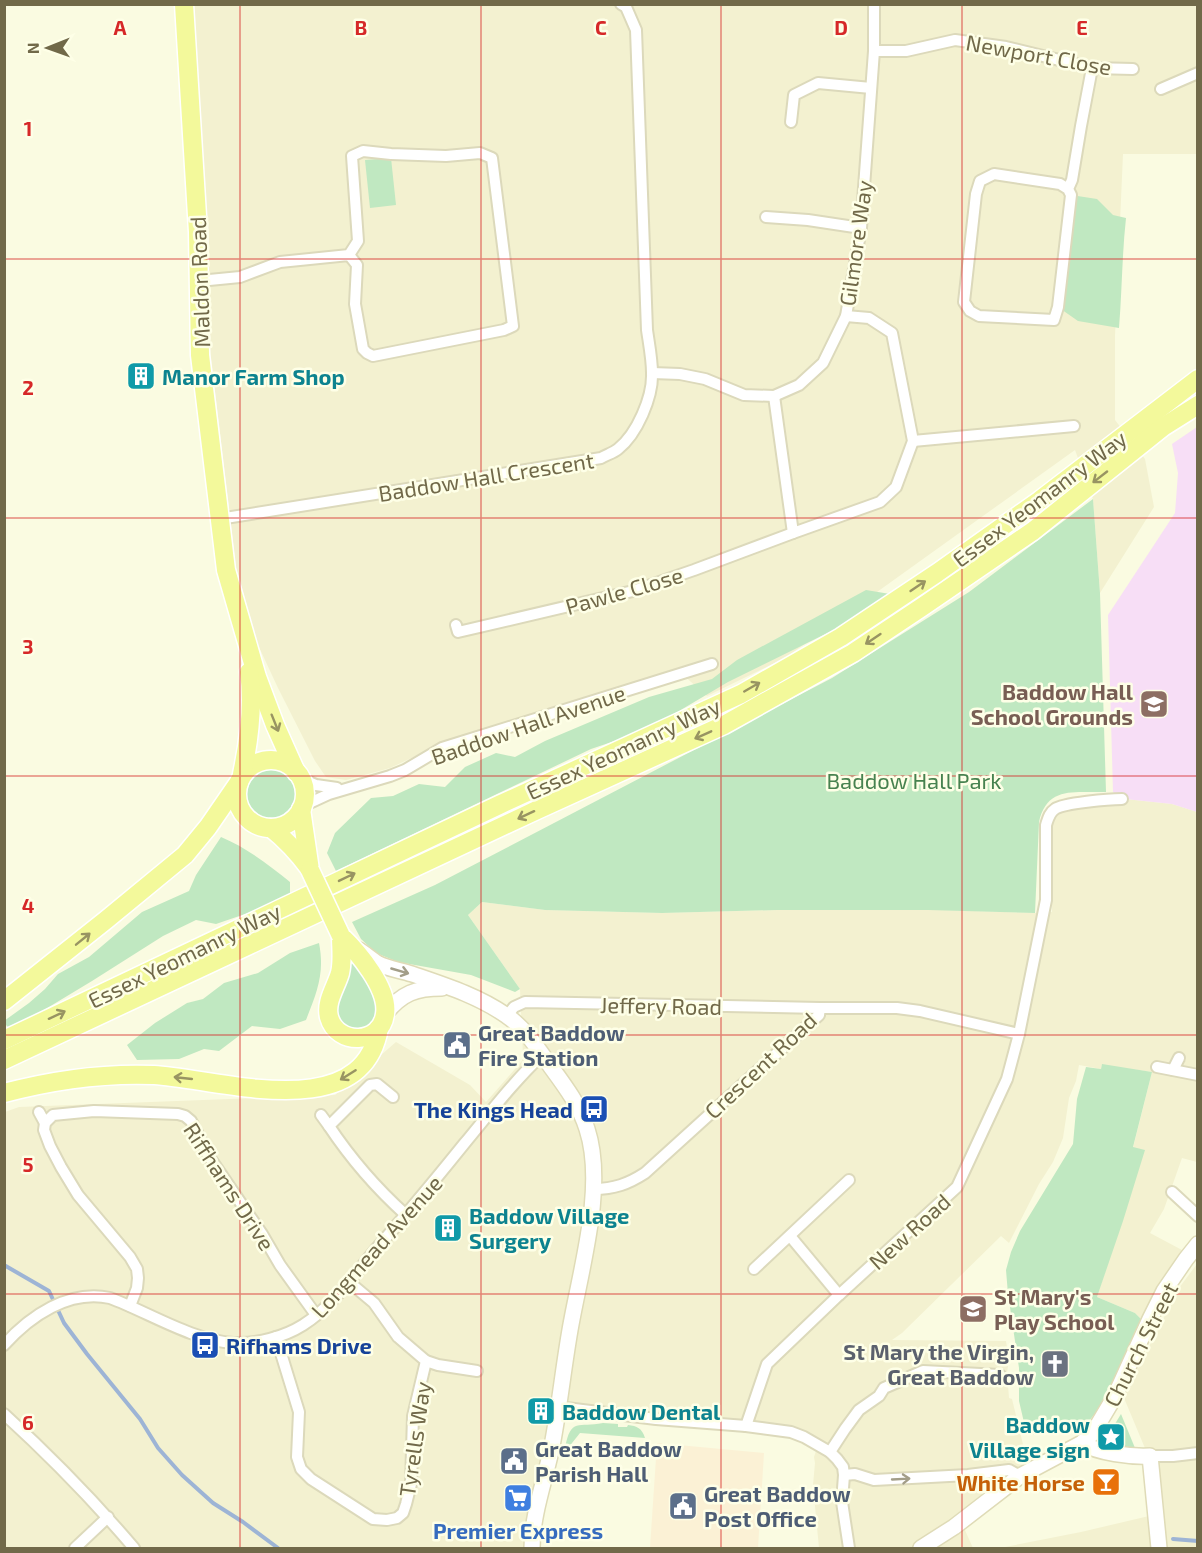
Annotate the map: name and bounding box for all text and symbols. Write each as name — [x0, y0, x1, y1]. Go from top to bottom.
text: A — [113, 15, 127, 39]
text: B — [355, 15, 367, 39]
text: C — [595, 15, 607, 39]
text: D — [834, 15, 848, 39]
text: E — [1076, 15, 1088, 39]
north arrow — [18, 18, 78, 78]
street label: Newport Close — [964, 28, 1114, 80]
text: N — [23, 42, 42, 54]
text: 1 — [24, 116, 32, 140]
street label: Gilmore Way — [833, 178, 877, 308]
street label: Maldon Road — [184, 216, 214, 348]
building icon: Manor Farm Shop — [125, 360, 157, 392]
place label: Manor Farm Shop — [162, 363, 345, 389]
text: 2 — [22, 375, 34, 399]
street label: Essex Yeomanry Way — [947, 424, 1131, 572]
street label: Baddow Hall Crescent — [376, 446, 596, 506]
one-way arrow — [1093, 471, 1109, 484]
street label: Pawle Close — [562, 561, 686, 619]
one-way arrow — [909, 580, 926, 592]
one-way arrow — [865, 633, 882, 646]
text: 3 — [22, 634, 34, 658]
place label: Baddow Hall School Grounds — [971, 678, 1134, 729]
street label: Baddow Hall Avenue — [428, 679, 628, 769]
one-way arrow — [743, 681, 760, 693]
school or university icon: Baddow Hall School Grounds — [1138, 688, 1170, 720]
street label: Essex Yeomanry Way — [522, 692, 724, 804]
one-way arrow — [270, 714, 281, 732]
one-way arrow — [695, 729, 713, 741]
park label: Baddow Hall Park — [826, 767, 1002, 793]
one-way arrow — [517, 810, 535, 822]
one-way arrow — [338, 871, 356, 883]
text: 4 — [22, 893, 35, 917]
street label: Essex Yeomanry Way — [84, 897, 285, 1013]
one-way arrow — [75, 932, 91, 945]
one-way arrow — [390, 966, 409, 977]
street label: Jeffery Road — [600, 991, 722, 1019]
street label: Crescent Road — [699, 1007, 821, 1123]
one-way arrow — [48, 1009, 66, 1021]
place label: Great Baddow Fire Station — [478, 1019, 625, 1070]
public building icon: Great Baddow Fire Station — [441, 1029, 473, 1061]
one-way arrow — [340, 1069, 357, 1081]
one-way arrow — [173, 1072, 193, 1083]
bus stop icon: The Kings Head — [578, 1093, 610, 1125]
place label: The Kings Head — [414, 1096, 573, 1122]
street label: Riffhams Drive — [179, 1117, 281, 1255]
text: 5 — [22, 1152, 34, 1176]
street label: Longmead Avenue — [305, 1169, 447, 1323]
street label: New Road — [863, 1188, 955, 1274]
place label: Baddow Village Surgery — [469, 1202, 629, 1254]
building icon: Baddow Village Surgery — [432, 1212, 464, 1244]
street label: Church Street — [1098, 1278, 1182, 1410]
place label: St Mary's Play School — [994, 1283, 1115, 1335]
school or university icon: St Mary's Play School — [957, 1293, 989, 1325]
bus stop icon: Rifhams Drive — [189, 1329, 221, 1361]
place label: Rifhams Drive — [226, 1332, 372, 1358]
place label: St Mary the Virgin, Great Baddow — [843, 1338, 1034, 1389]
church icon: St Mary the Virgin, Great Baddow — [1039, 1348, 1071, 1380]
street label: Tyrells Way — [393, 1379, 435, 1498]
building icon: Baddow Dental — [525, 1395, 557, 1427]
place label: Baddow Dental — [562, 1398, 721, 1424]
text: 6 — [22, 1410, 34, 1434]
place label: Baddow Village sign — [969, 1411, 1090, 1462]
place icon: Baddow Village sign — [1095, 1421, 1127, 1453]
place label: Great Baddow Parish Hall — [535, 1435, 682, 1486]
public building icon: Great Baddow Parish Hall — [498, 1445, 530, 1477]
bar icon: White Horse — [1090, 1466, 1122, 1498]
place label: White Horse — [956, 1469, 1085, 1495]
one-way arrow — [891, 1473, 911, 1484]
place label: Great Baddow Post Office — [704, 1480, 851, 1531]
supermarket icon: Premier Express — [502, 1482, 534, 1514]
public building icon: Great Baddow Post Office — [667, 1490, 699, 1522]
place label: Premier Express — [433, 1517, 603, 1543]

